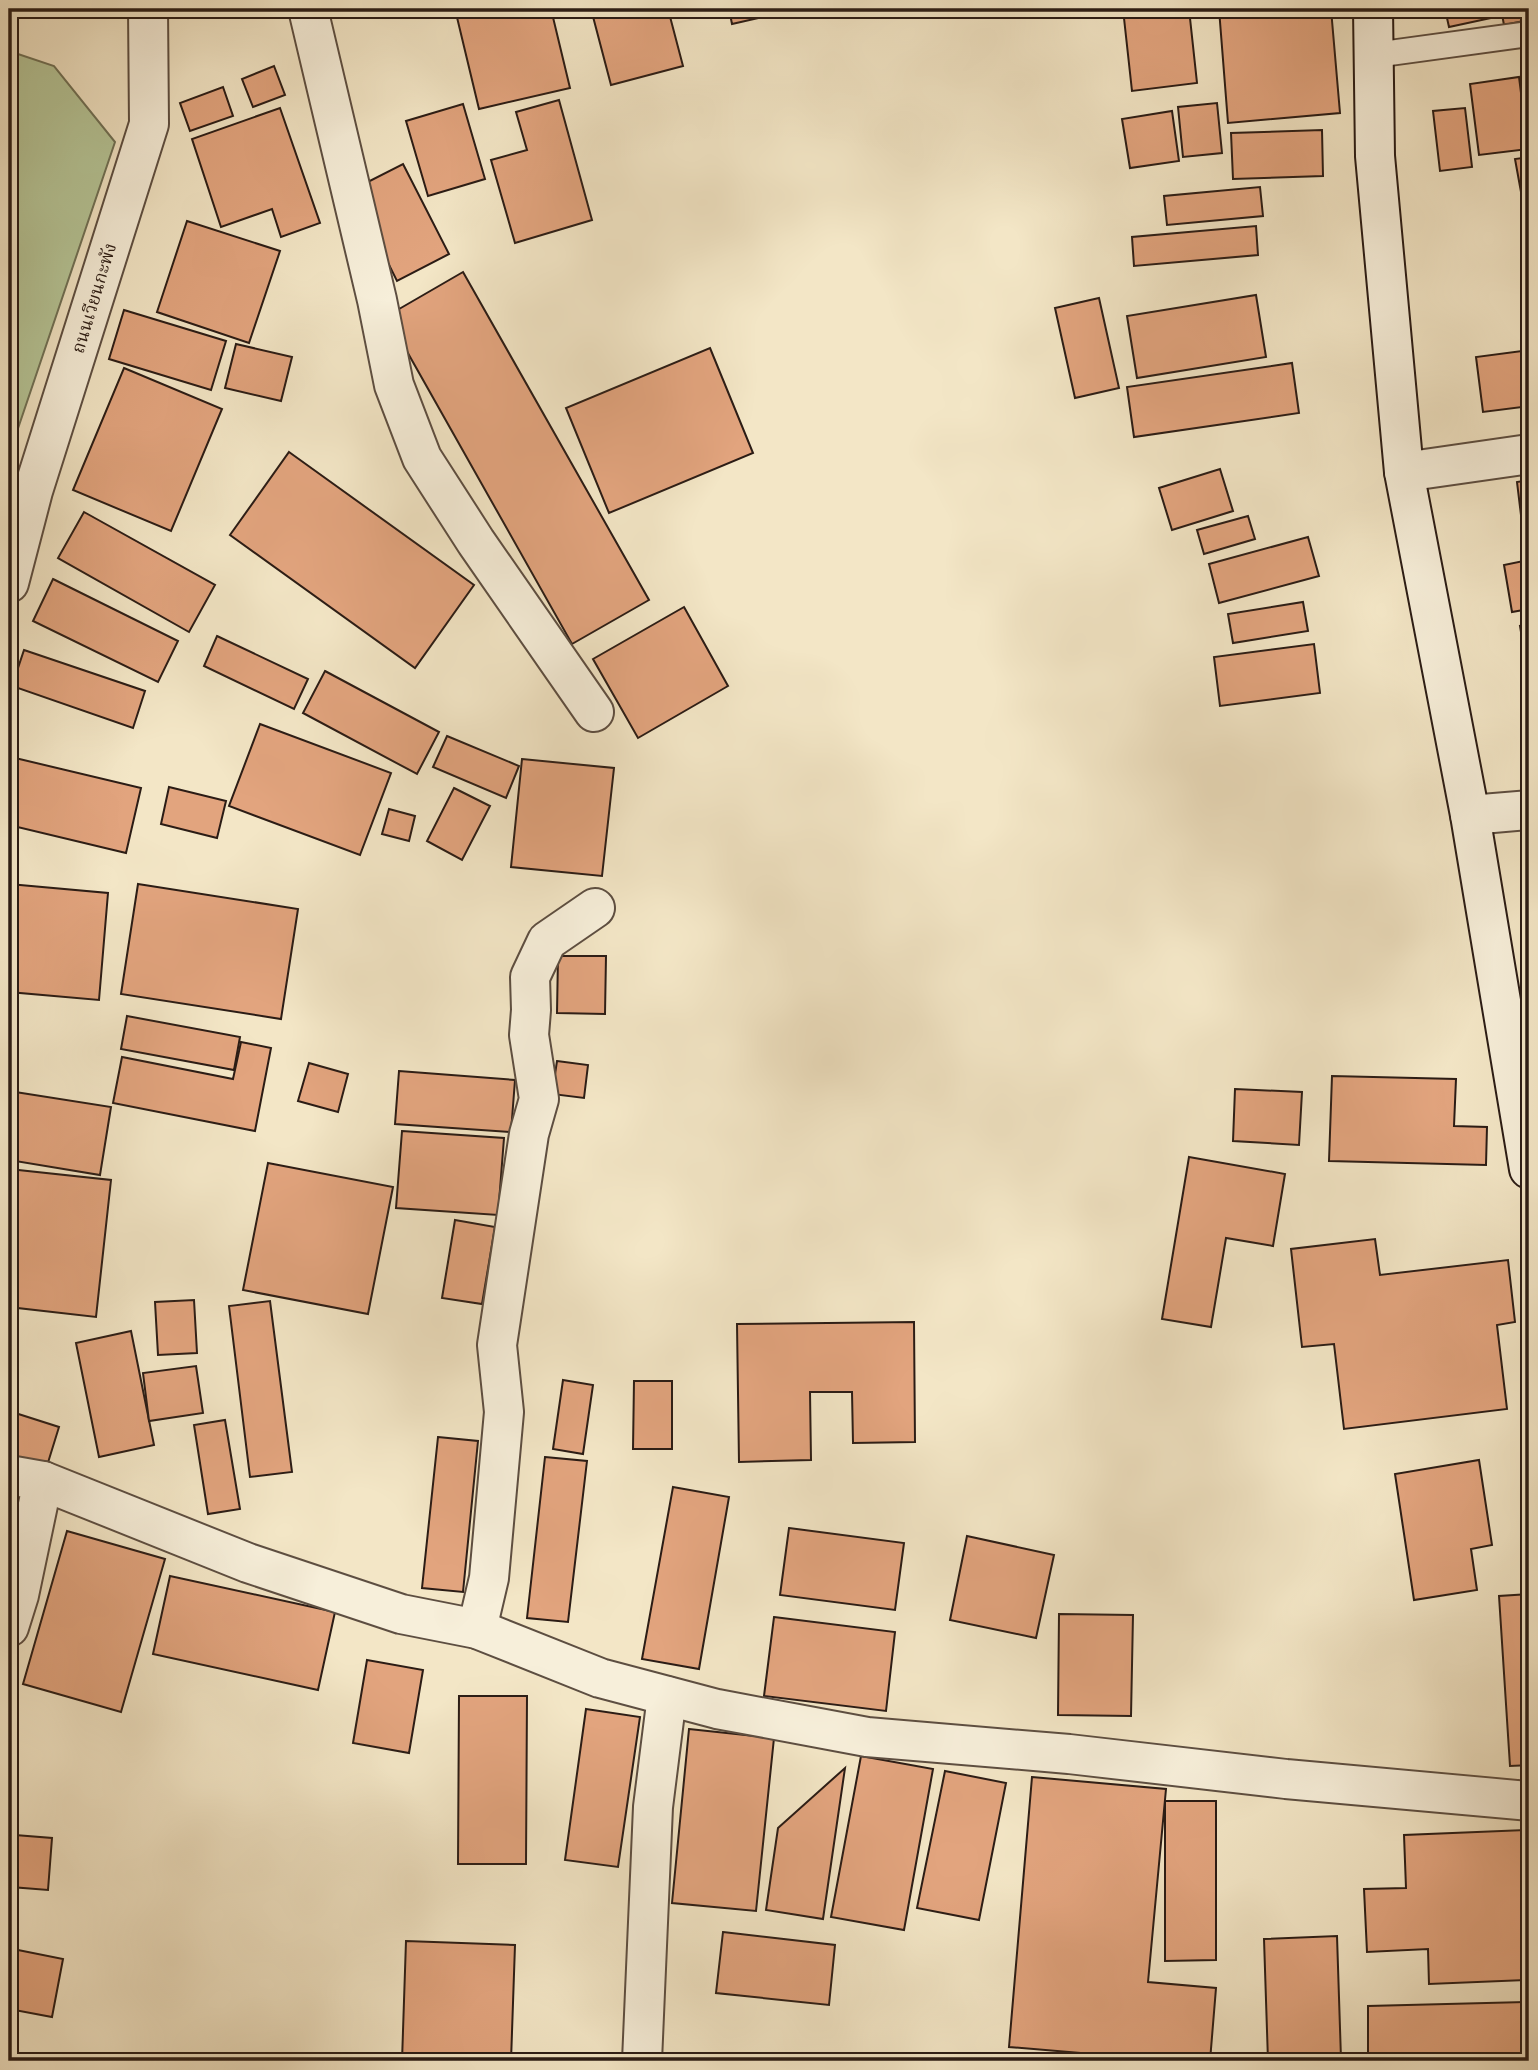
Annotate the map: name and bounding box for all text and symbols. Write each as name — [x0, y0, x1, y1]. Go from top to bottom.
street label: ถนนเวียนกะพัง — [67, 240, 121, 356]

